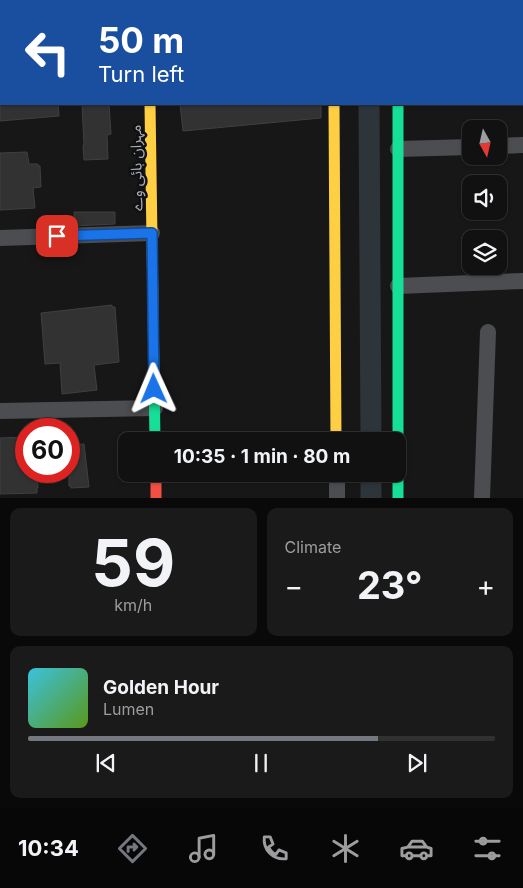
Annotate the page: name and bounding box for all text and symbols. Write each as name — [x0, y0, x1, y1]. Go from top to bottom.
text: 50 m — [98, 19, 184, 61]
icon: left — [15, 20, 80, 85]
text: Turn left — [98, 61, 184, 87]
north arrow — [462, 120, 508, 165]
map controls — [462, 120, 507, 275]
street label: مہران ہائی وے — [126, 125, 146, 211]
button: sound — [462, 175, 507, 220]
pin — [36, 215, 78, 257]
icon: arrive — [43, 222, 71, 250]
button: layers — [462, 230, 507, 275]
position arrow — [127, 362, 179, 414]
speed limit sign: 60 — [15, 418, 80, 483]
text: 10:35 · 1 min · 80 m — [174, 445, 350, 468]
text: 59 — [91, 523, 175, 602]
text: Climate — [285, 537, 341, 557]
text: 23° — [357, 562, 423, 608]
text: − — [285, 569, 303, 603]
text: + — [476, 569, 495, 603]
text: km/h — [114, 595, 152, 615]
text: Golden Hour — [103, 676, 219, 699]
text: Lumen — [103, 699, 154, 719]
icon: previous — [92, 749, 120, 777]
icon: pause — [247, 749, 275, 777]
icon: next — [403, 749, 431, 777]
icon: directions — [115, 831, 150, 866]
icon: music — [186, 831, 221, 866]
icon: phone — [257, 831, 292, 866]
icon: climate — [328, 831, 363, 866]
icon: car — [399, 831, 434, 866]
icon: filters — [470, 831, 505, 866]
text: 10:34 — [18, 835, 79, 861]

